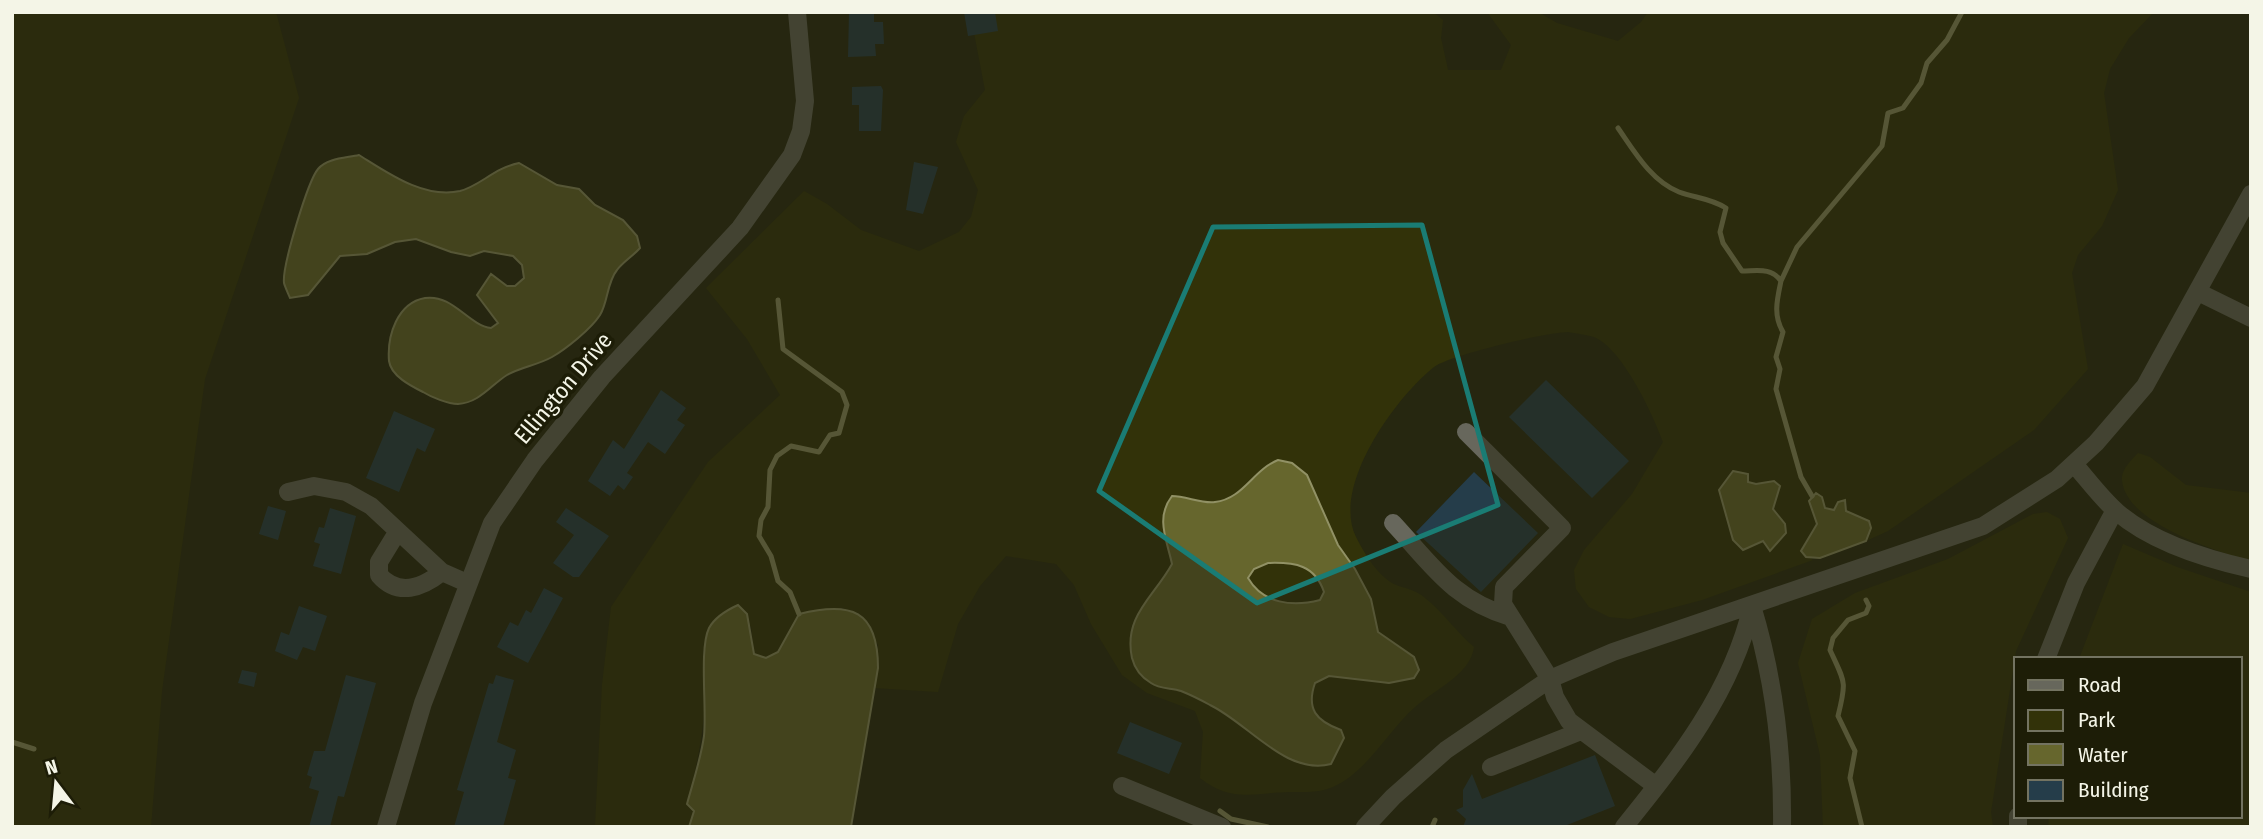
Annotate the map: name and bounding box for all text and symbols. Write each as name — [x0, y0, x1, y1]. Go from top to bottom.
street label: Ellington Drive — [508, 327, 618, 449]
legend — [2014, 657, 2242, 818]
text: Road — [2078, 672, 2122, 698]
text: Park — [2078, 707, 2116, 733]
text: Water — [2078, 742, 2128, 768]
north arrow — [21, 748, 91, 818]
text: N — [43, 755, 60, 780]
text: Building — [2078, 777, 2149, 803]

